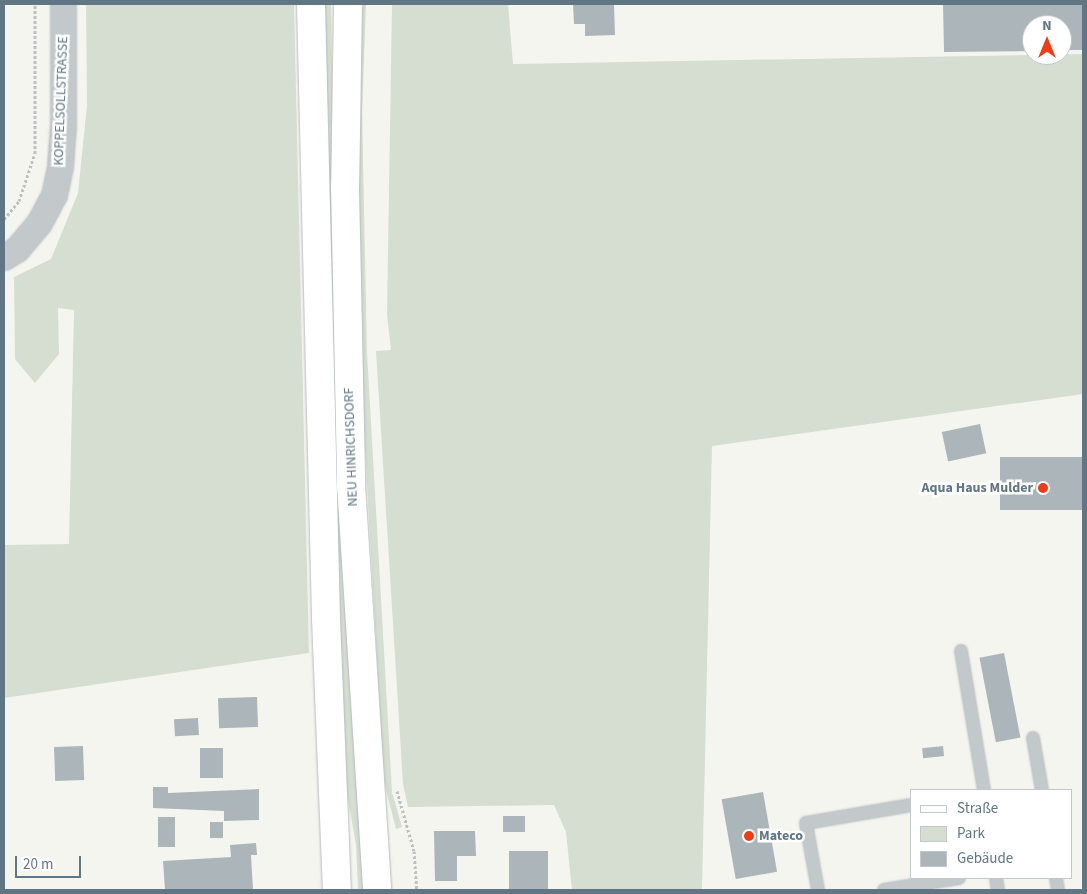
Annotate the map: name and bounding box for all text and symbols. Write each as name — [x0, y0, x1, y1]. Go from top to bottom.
north arrow — [1022, 15, 1072, 65]
text: N — [1042, 16, 1052, 36]
street label: KOPPELSOLLSTRASSE — [50, 36, 72, 166]
street label: NEU HINRICHSDORF — [341, 387, 361, 507]
place label: Aqua Haus Mulder — [922, 480, 1033, 496]
marker: Aqua Haus Mulder — [1037, 482, 1049, 494]
legend — [910, 789, 1072, 879]
text: Straße — [957, 798, 998, 819]
text: Park — [957, 823, 985, 844]
place label: Mateco — [759, 828, 803, 844]
marker: Mateco — [743, 830, 755, 842]
scale bar — [18, 846, 84, 878]
text: Gebäude — [957, 848, 1013, 869]
text: 20 m — [23, 854, 53, 875]

